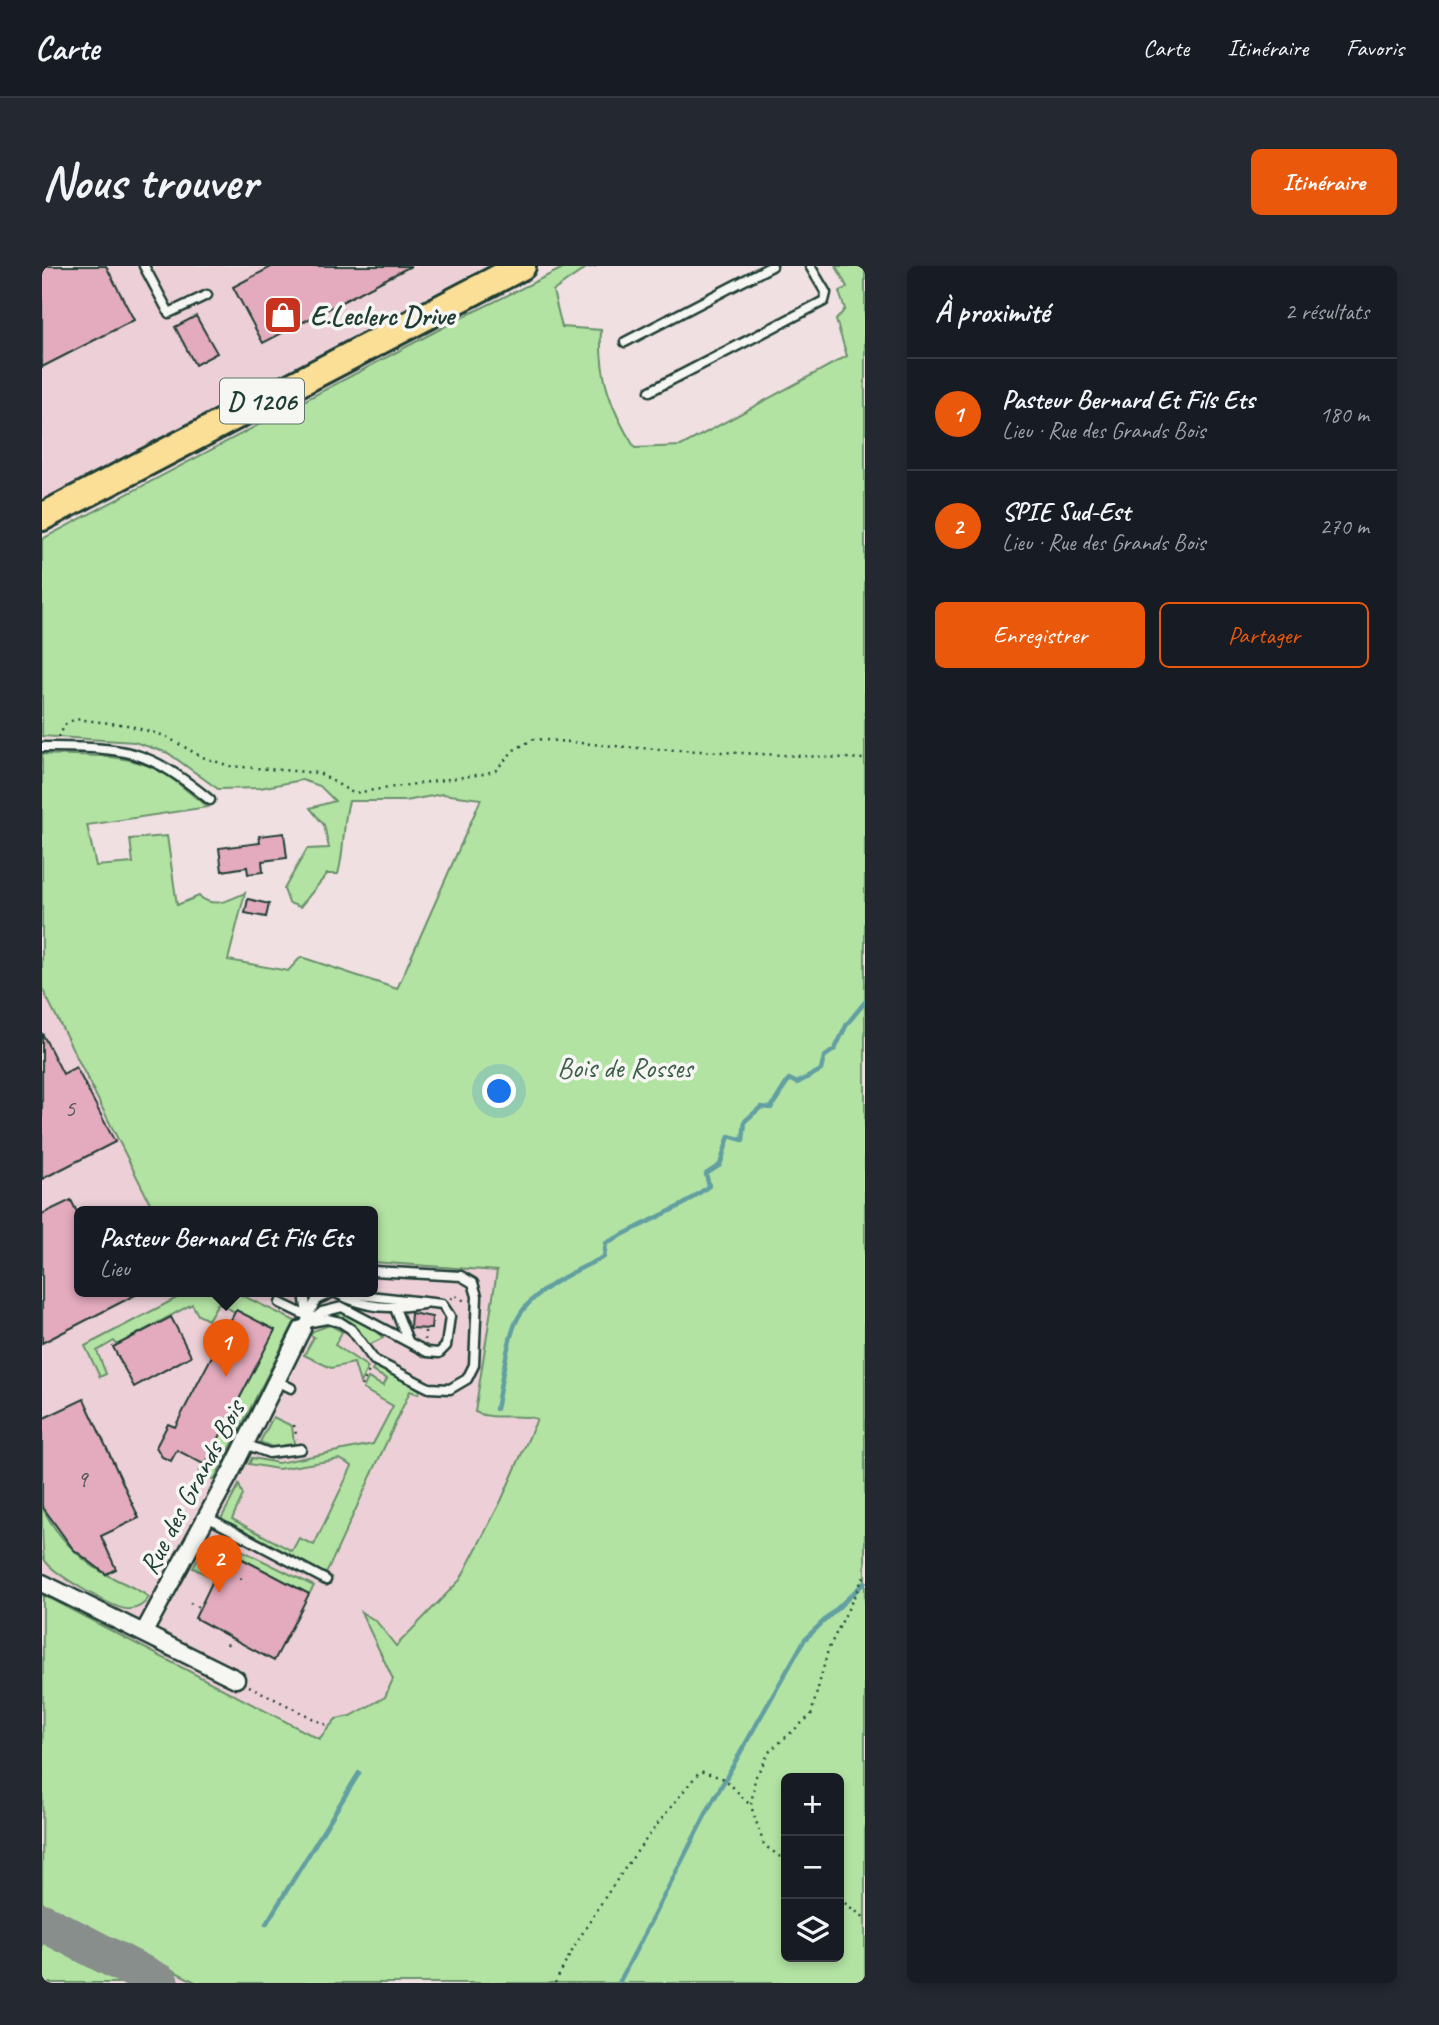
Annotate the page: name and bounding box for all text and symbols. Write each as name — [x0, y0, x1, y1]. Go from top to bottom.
text: Carte — [35, 27, 99, 69]
text: Carte — [1143, 33, 1189, 63]
text: Itinéraire — [1227, 33, 1308, 63]
text: Favoris — [1346, 33, 1404, 63]
button: Itinéraire — [1251, 149, 1397, 215]
text: Nous trouver — [42, 151, 257, 213]
text: À proximité — [935, 293, 1049, 331]
shop icon: E.Leclerc Drive — [262, 294, 304, 336]
text: 2 résultats — [1285, 297, 1369, 326]
place label: E.Leclerc Drive — [310, 298, 457, 333]
road number: D 1206 — [220, 378, 304, 424]
text: Pasteur Bernard Et Fils Ets — [1002, 383, 1255, 416]
text: 1 — [953, 400, 963, 429]
text: 180 m — [1320, 400, 1369, 429]
text: Lieu · Rue des Grands Bois — [1002, 416, 1205, 445]
text: SPIE Sud-Est — [1002, 495, 1130, 528]
text: 2 — [953, 512, 963, 541]
text: 270 m — [1320, 512, 1369, 541]
text: Lieu · Rue des Grands Bois — [1002, 528, 1205, 557]
button: Enregistrer — [935, 602, 1145, 668]
button: Partager — [1159, 602, 1369, 668]
park label: Bois de Rosses — [557, 1050, 695, 1085]
your location — [482, 1074, 516, 1108]
house number: 5 — [65, 1093, 77, 1123]
popup — [74, 1206, 378, 1297]
text: Pasteur Bernard Et Fils Ets — [100, 1221, 352, 1254]
text: Lieu — [100, 1254, 130, 1283]
pin: 1 — [203, 1319, 249, 1377]
street label: Rue des Grands Bois — [131, 1392, 253, 1580]
house number: 9 — [77, 1464, 90, 1494]
pin: 2 — [196, 1535, 242, 1593]
map controls — [781, 1773, 844, 1962]
button: + — [781, 1773, 844, 1836]
button: − — [781, 1836, 844, 1899]
button: layers — [781, 1899, 844, 1962]

